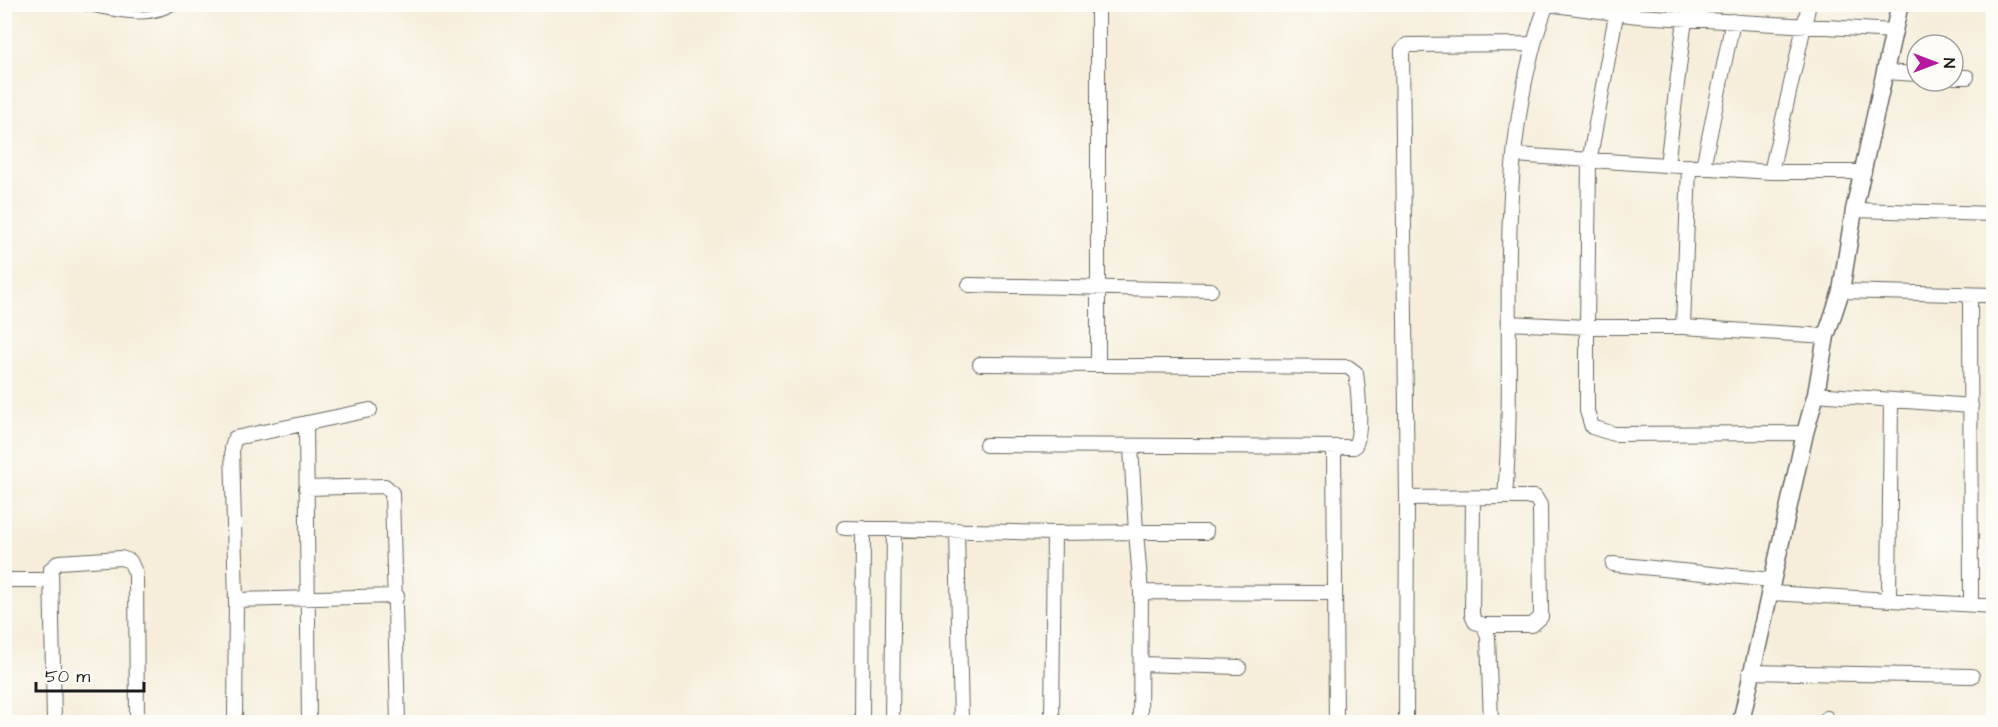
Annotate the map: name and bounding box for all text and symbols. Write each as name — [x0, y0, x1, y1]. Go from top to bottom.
north arrow — [1905, 33, 1965, 93]
text: N — [1938, 58, 1960, 68]
scale bar — [36, 655, 144, 693]
text: 50 m — [45, 664, 90, 689]

